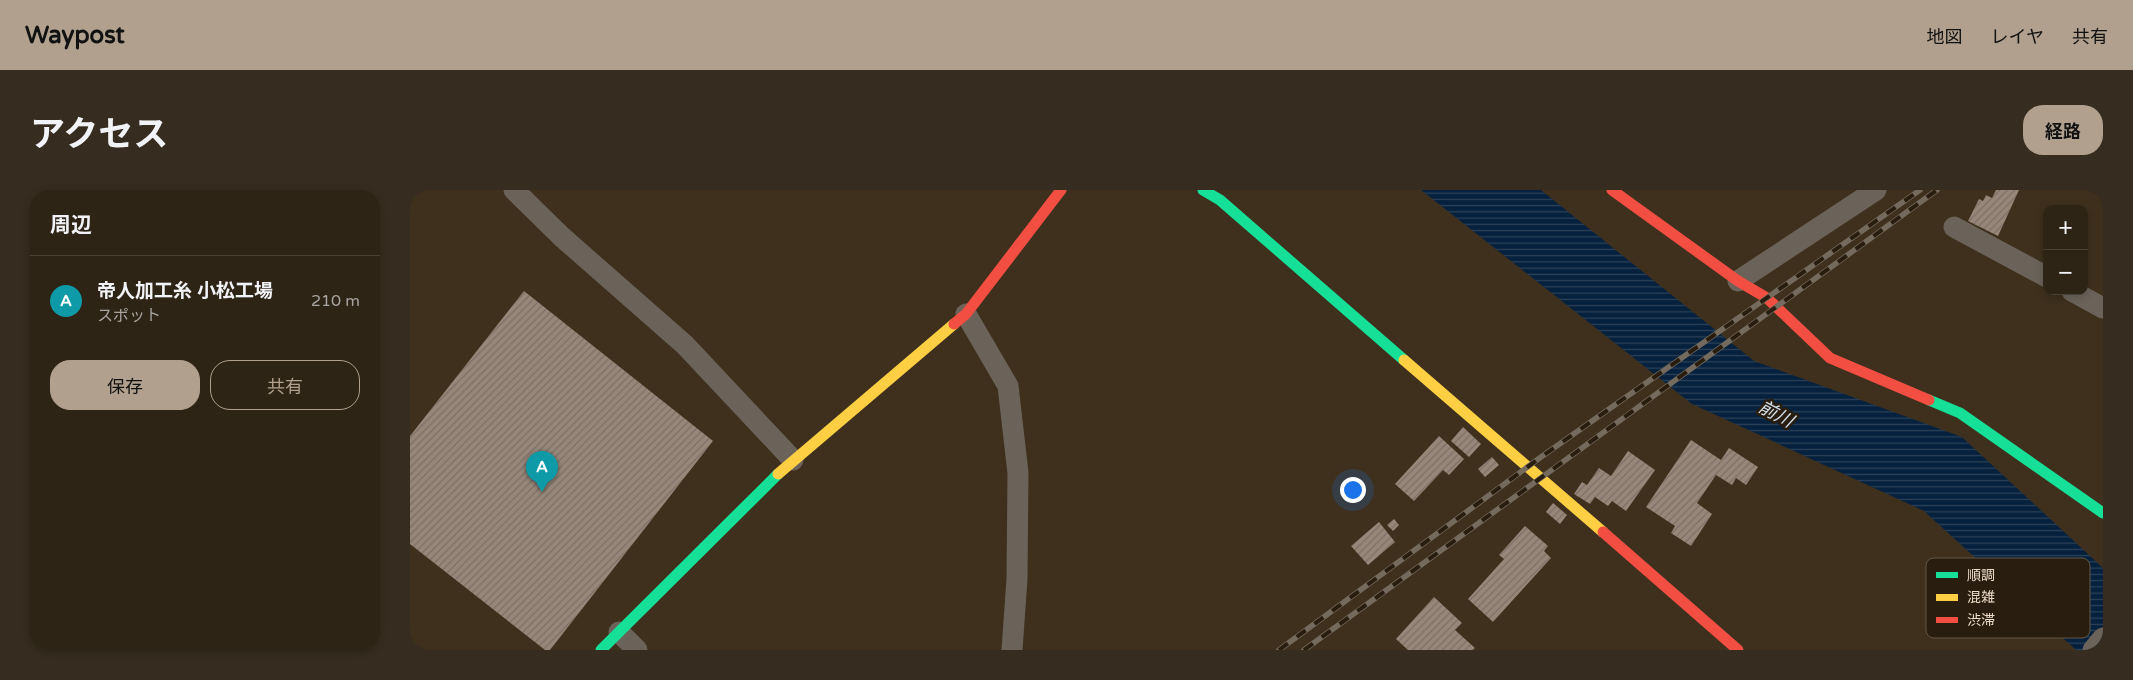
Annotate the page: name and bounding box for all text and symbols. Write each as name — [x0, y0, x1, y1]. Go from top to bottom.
text: Waypost — [25, 21, 125, 50]
text: 地図 — [1927, 26, 1963, 48]
text: レイヤ — [1991, 26, 2044, 48]
text: 共有 — [2072, 26, 2108, 48]
button: 経路 — [2023, 105, 2103, 155]
text: アクセス — [30, 114, 168, 156]
map controls — [2043, 205, 2088, 295]
button: + — [2043, 205, 2088, 250]
text: 周辺 — [50, 213, 92, 238]
button: − — [2043, 250, 2088, 295]
text: 帝人加工糸 小松工場 — [97, 280, 273, 302]
text: A — [60, 291, 72, 311]
text: 210 m — [311, 291, 360, 311]
text: スポット — [97, 306, 161, 326]
button: 保存 — [50, 360, 200, 410]
button: 共有 — [210, 360, 360, 410]
water label: 前川 — [1755, 396, 1799, 433]
pin: A — [526, 451, 558, 492]
your location — [1340, 477, 1366, 503]
legend — [1926, 558, 2090, 638]
text: 順調 — [1967, 567, 1995, 584]
text: 混雑 — [1967, 589, 1995, 606]
text: 渋滞 — [1967, 612, 1995, 629]

